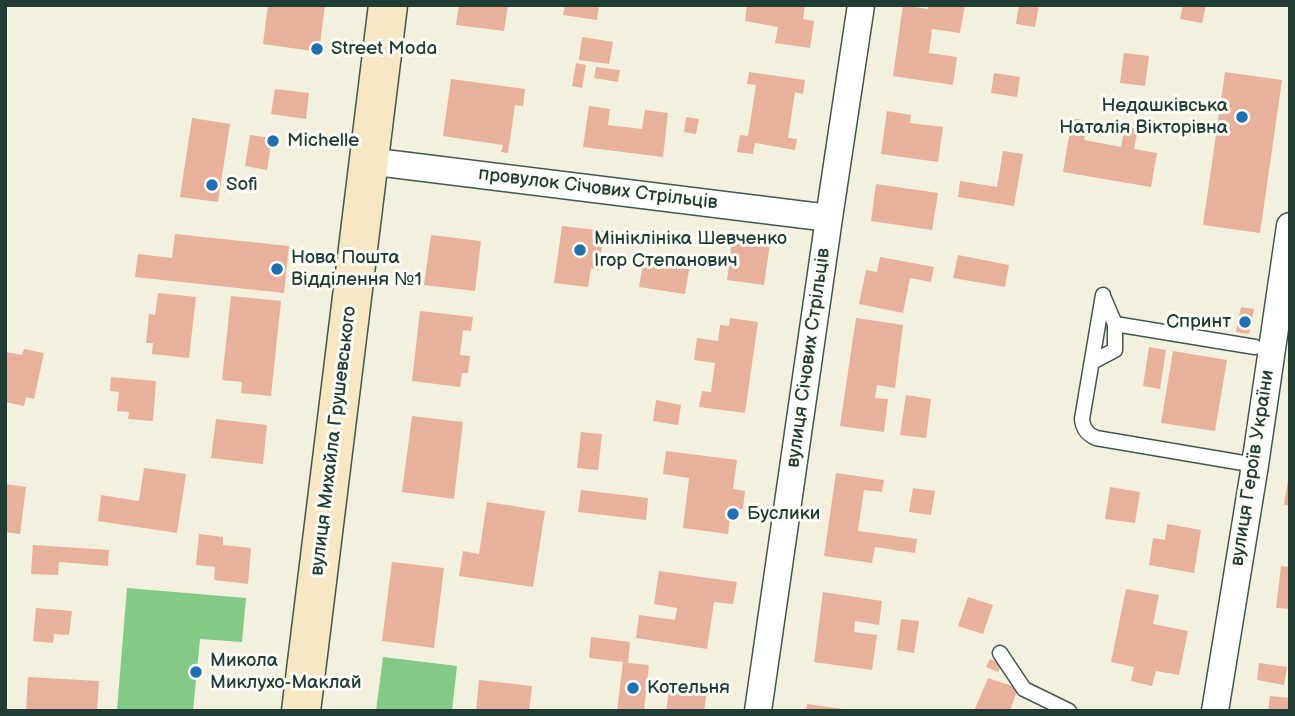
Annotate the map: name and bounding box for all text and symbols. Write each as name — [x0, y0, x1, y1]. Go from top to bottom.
place label: Street Moda — [331, 38, 437, 60]
marker: Street Moda — [309, 41, 325, 57]
place label: Недашківська Наталія Вікторівна — [1059, 95, 1228, 139]
marker: Недашківська Наталія Вікторівна — [1234, 109, 1250, 125]
place label: Michelle — [287, 130, 359, 152]
marker: Michelle — [265, 133, 281, 149]
street label: провулок Січових Стрільців — [477, 163, 719, 215]
place label: Sofi — [226, 174, 258, 196]
marker: Sofi — [204, 177, 220, 193]
place label: Мініклініка Шевченко Ігор Степанович — [594, 228, 787, 272]
marker: Мініклініка Шевченко Ігор Степанович — [572, 242, 588, 258]
place label: Нова Пошта Відділення №1 — [291, 247, 422, 291]
street label: вулиця Січових Стрільців — [782, 247, 836, 469]
marker: Нова Пошта Відділення №1 — [269, 261, 285, 277]
street label: вулиця Михайла Грушевського — [306, 305, 362, 577]
place label: Спринт — [1166, 311, 1231, 333]
marker: Спринт — [1237, 314, 1253, 330]
street label: вулиця Героїв України — [1226, 368, 1280, 568]
place label: Буслики — [747, 503, 820, 525]
marker: Буслики — [725, 506, 741, 522]
place label: Микола Миклухо-Маклай — [210, 650, 362, 694]
marker: Микола Миклухо-Маклай — [188, 664, 204, 680]
place label: Котельня — [647, 677, 730, 699]
marker: Котельня — [625, 680, 641, 696]

